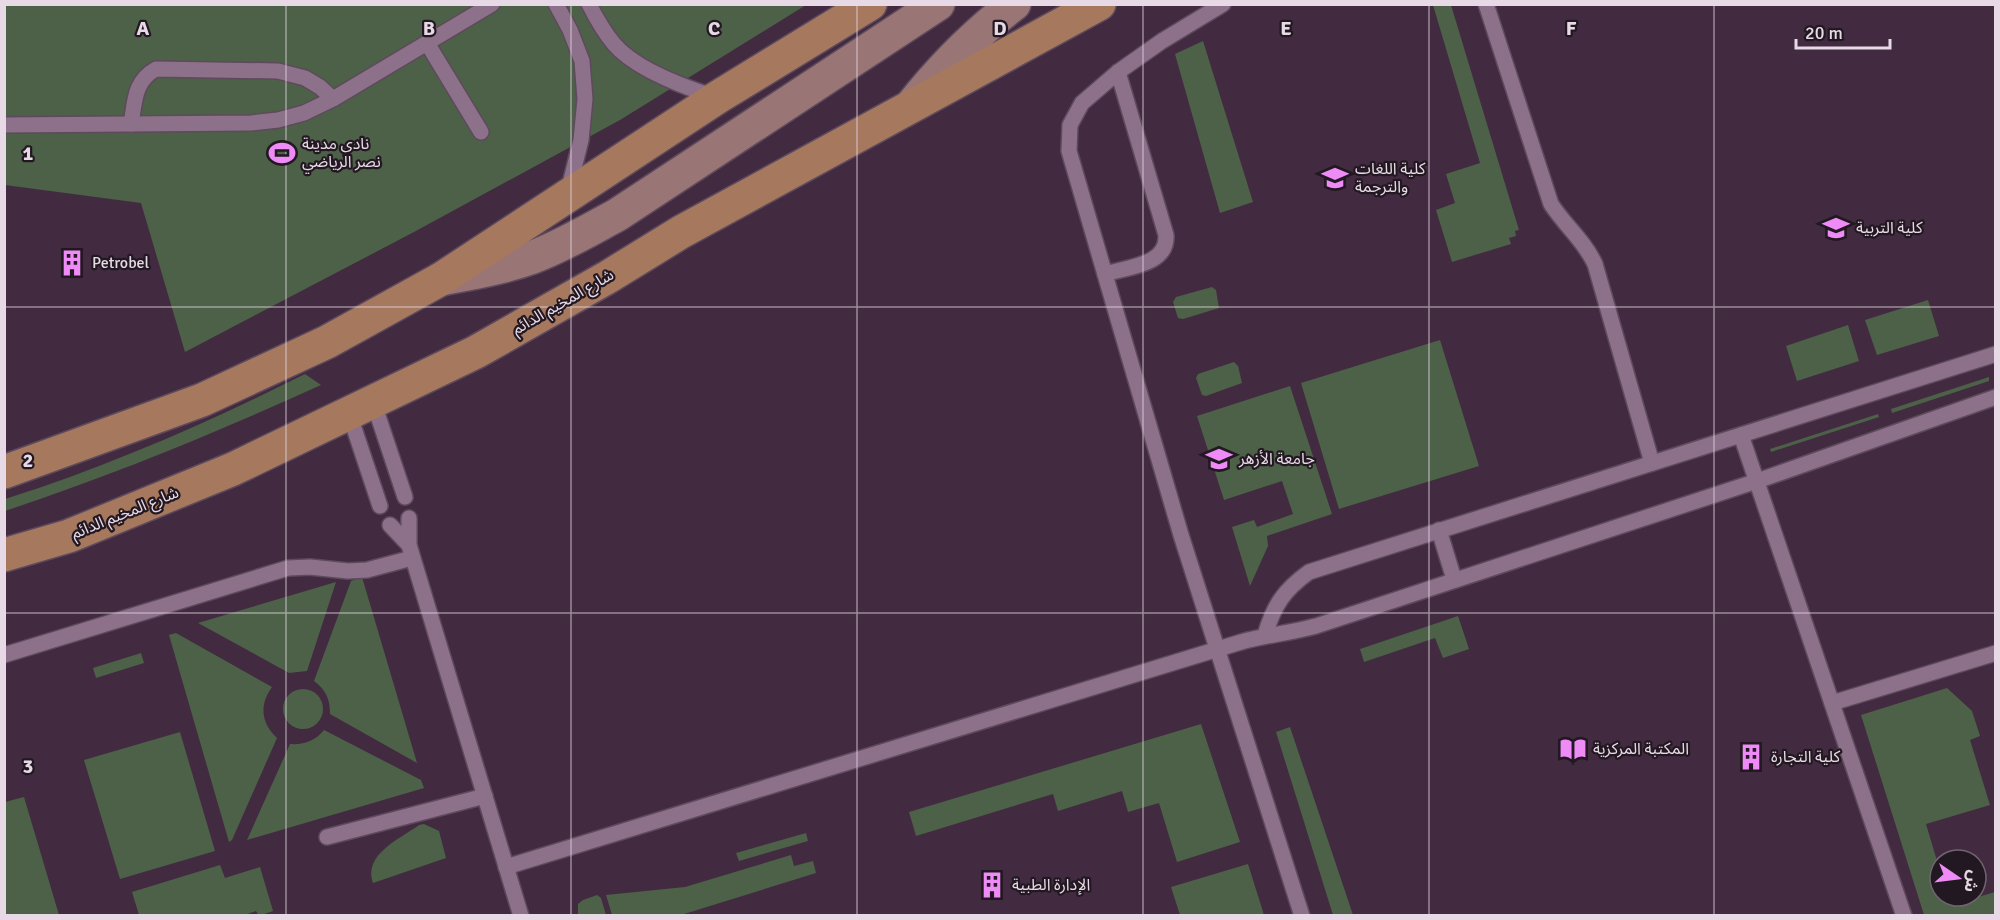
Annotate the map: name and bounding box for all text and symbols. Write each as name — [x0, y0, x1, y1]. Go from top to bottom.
scale bar — [1796, 12, 1890, 50]
text: A — [137, 16, 150, 41]
text: B — [423, 16, 435, 41]
text: C — [708, 16, 720, 41]
text: D — [993, 16, 1007, 41]
text: E — [1280, 16, 1292, 41]
text: F — [1566, 16, 1577, 41]
text: 20 m — [1805, 22, 1843, 44]
place label: نادي مدينة نصر الرياضي — [302, 134, 381, 174]
sports icon: نادي مدينة نصر الرياضي — [267, 138, 297, 168]
text: 1 — [23, 141, 34, 166]
place label: كلية اللغات والترجمة — [1355, 159, 1426, 197]
school or university icon: كلية اللغات والترجمة — [1320, 163, 1350, 193]
school or university icon: كلية التربية — [1821, 213, 1851, 243]
place label: كلية التربية — [1856, 218, 1923, 238]
building icon: Petrobel — [57, 248, 87, 278]
place label: Petrobel — [92, 253, 150, 273]
street label: شارع المخيم الدائم — [509, 265, 618, 341]
school or university icon: جامعة الأزهر — [1204, 444, 1234, 474]
text: 2 — [23, 448, 33, 473]
place label: جامعة الأزهر — [1238, 449, 1315, 469]
street label: شارع المخيم الدائم — [68, 482, 182, 546]
library icon: المكتبة المركزية — [1558, 734, 1588, 764]
place label: المكتبة المركزية — [1593, 739, 1689, 759]
building icon: كلية التجارة — [1736, 742, 1766, 772]
place label: كلية التجارة — [1771, 747, 1841, 767]
text: 3 — [23, 754, 33, 779]
north arrow — [1928, 848, 1988, 908]
text: ش — [1959, 868, 1984, 895]
building icon: الإدارة الطبية — [977, 870, 1007, 900]
place label: الإدارة الطبية — [1012, 875, 1090, 895]

